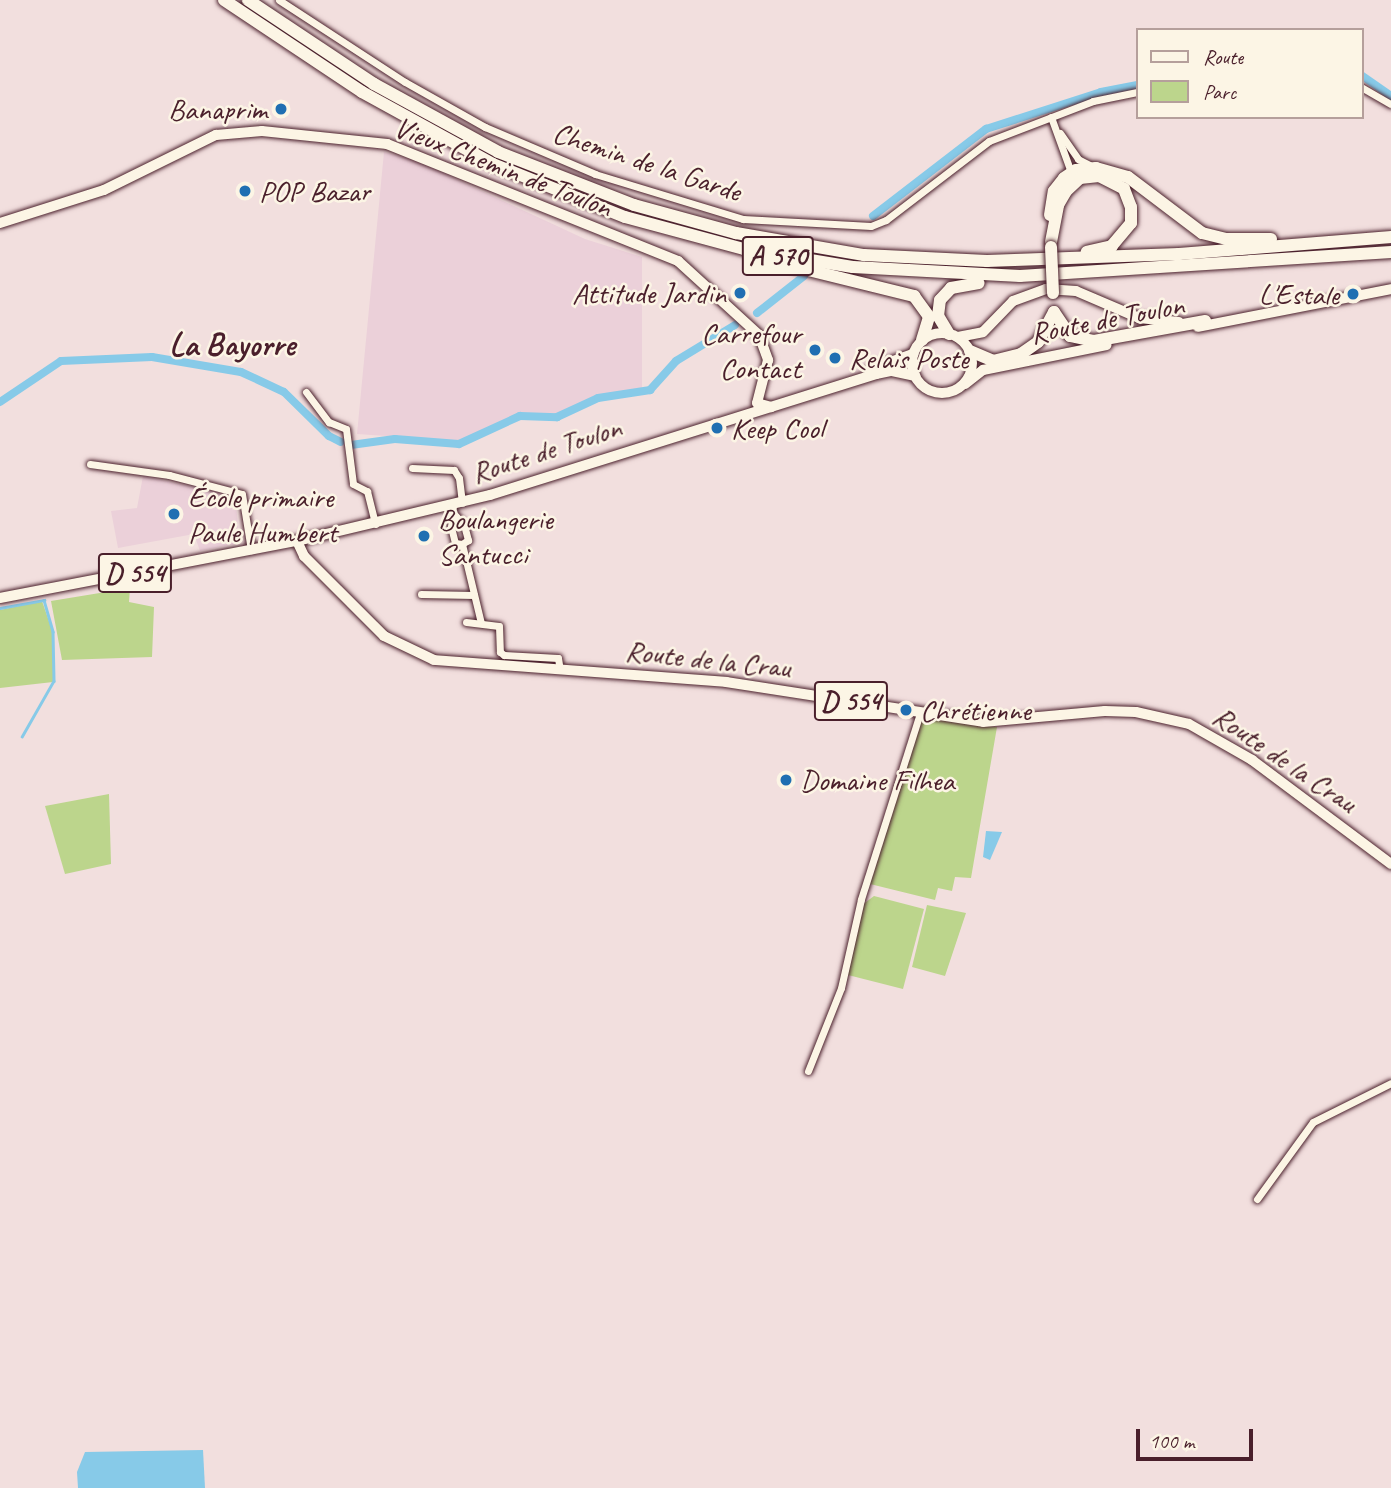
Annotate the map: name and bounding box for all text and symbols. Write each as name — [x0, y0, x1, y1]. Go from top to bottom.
legend — [1136, 28, 1363, 119]
text: Route — [1203, 44, 1243, 70]
text: Parc — [1203, 79, 1236, 105]
place label: Banaprim — [168, 91, 267, 127]
marker: Banaprim — [273, 101, 289, 117]
street label: Vieux Chemin de Toulon — [388, 109, 618, 225]
street label: Chemin de la Garde — [548, 114, 746, 210]
place label: POP Bazar — [259, 173, 370, 209]
marker: POP Bazar — [237, 183, 253, 199]
road number: A 570 — [741, 232, 815, 280]
place label: Attitude Jardin — [572, 275, 726, 311]
place label: L'Estale — [1259, 276, 1339, 312]
marker: Attitude Jardin — [732, 285, 748, 301]
marker: L'Estale — [1345, 286, 1361, 302]
street label: Route de Toulon — [1027, 287, 1187, 351]
place label: Carrefour Contact — [701, 315, 801, 386]
district label: La Bayorre — [169, 325, 295, 365]
place label: Relais Poste — [849, 340, 969, 376]
marker: Carrefour Contact — [807, 342, 823, 358]
marker: Relais Poste — [827, 350, 843, 366]
street label: Route de Toulon — [467, 409, 625, 491]
place label: Keep Cool — [731, 410, 823, 446]
marker: Keep Cool — [709, 420, 725, 436]
place label: École primaire Paule Humbert — [188, 479, 335, 550]
place label: Boulangerie Santucci — [438, 501, 553, 572]
marker: École primaire Paule Humbert — [166, 506, 182, 522]
marker: Boulangerie Santucci — [416, 528, 432, 544]
road number: D 554 — [96, 548, 174, 598]
street label: Route de la Crau — [623, 632, 793, 686]
road number: D 554 — [812, 676, 890, 726]
place label: Chrétienne — [920, 692, 1031, 728]
street label: Route de la Crau — [1205, 697, 1365, 821]
marker: Chrétienne — [898, 702, 914, 718]
place label: Domaine Filhea — [800, 762, 953, 798]
marker: Domaine Filhea — [778, 772, 794, 788]
scale bar — [1139, 1414, 1256, 1458]
text: 100 m — [1149, 1428, 1194, 1454]

